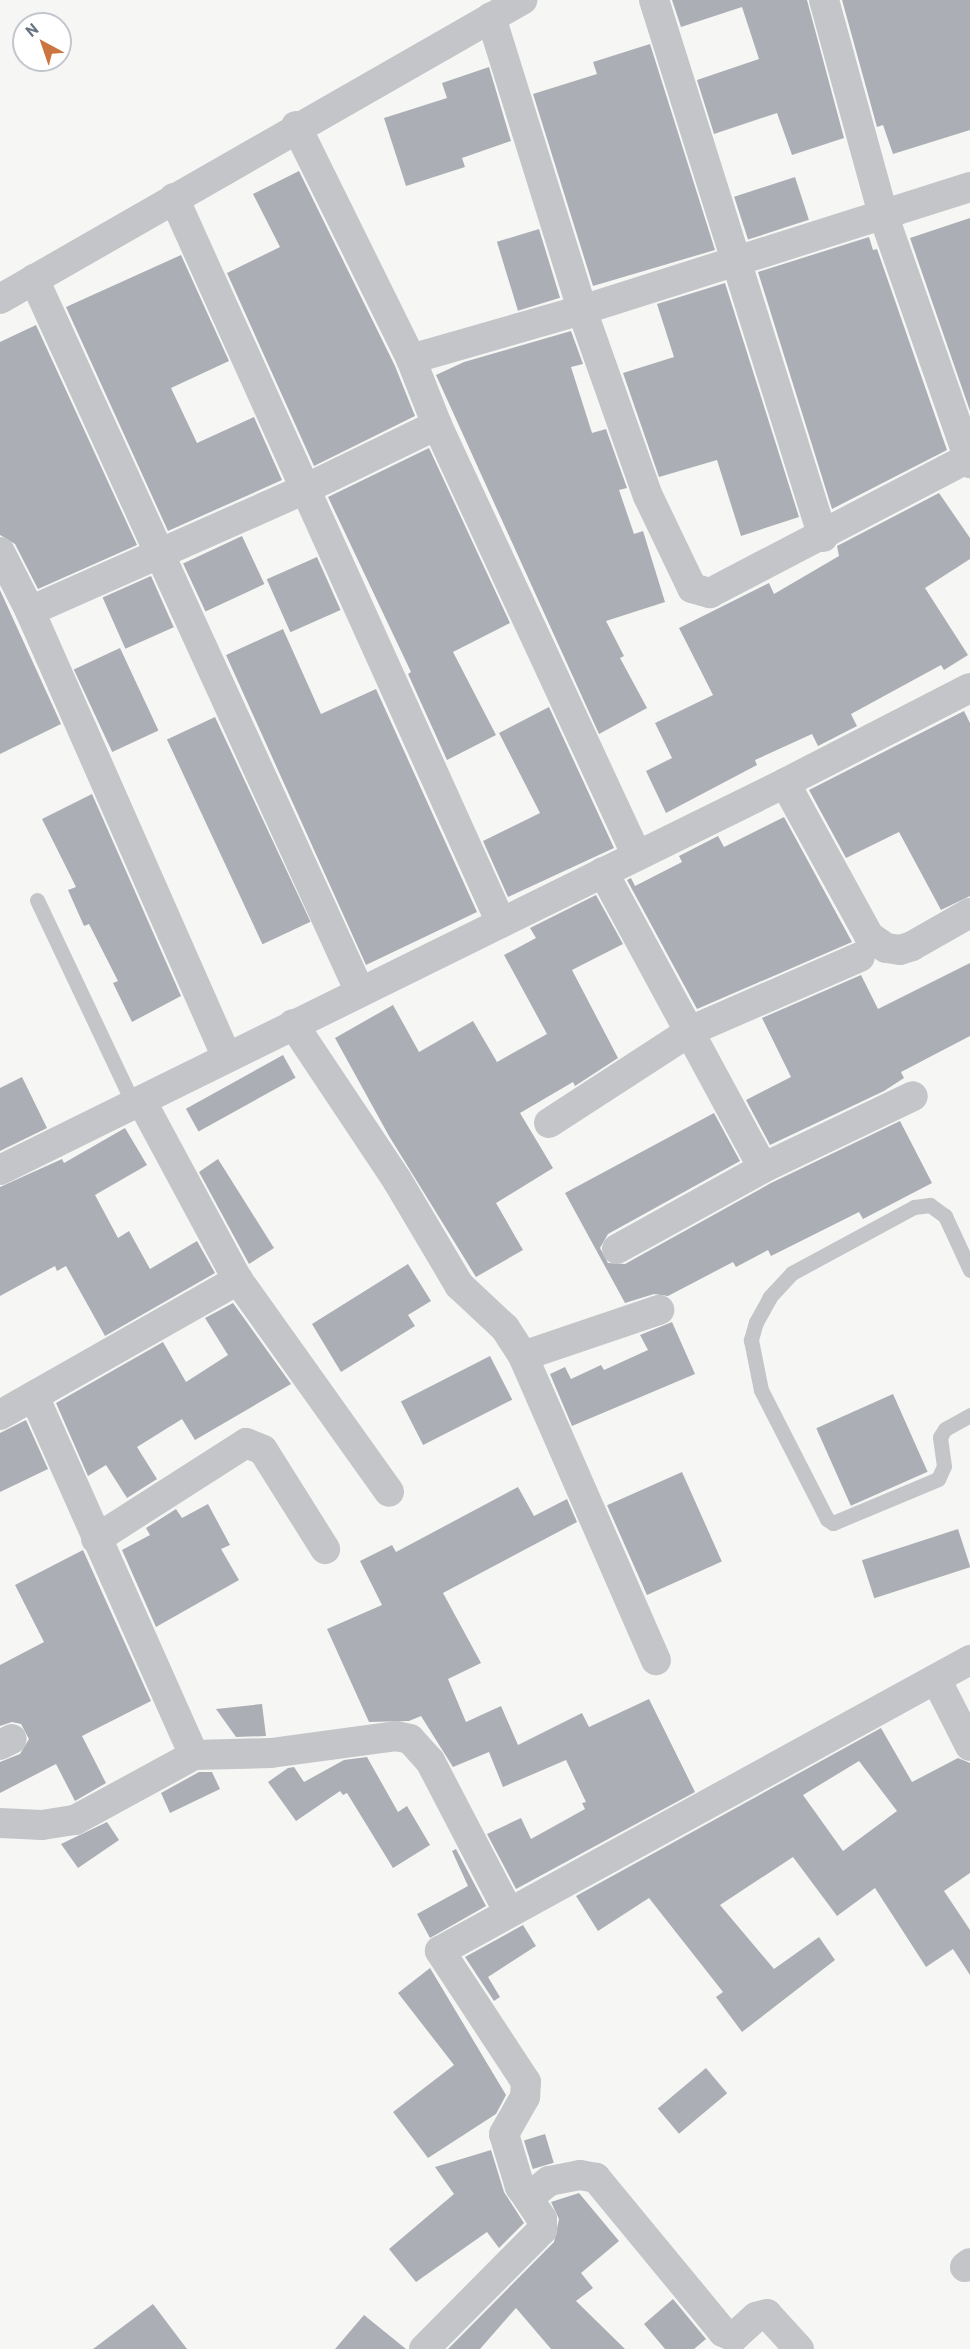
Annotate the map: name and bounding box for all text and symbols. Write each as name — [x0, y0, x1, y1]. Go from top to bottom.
north arrow — [12, 12, 72, 72]
text: N — [21, 19, 42, 40]

